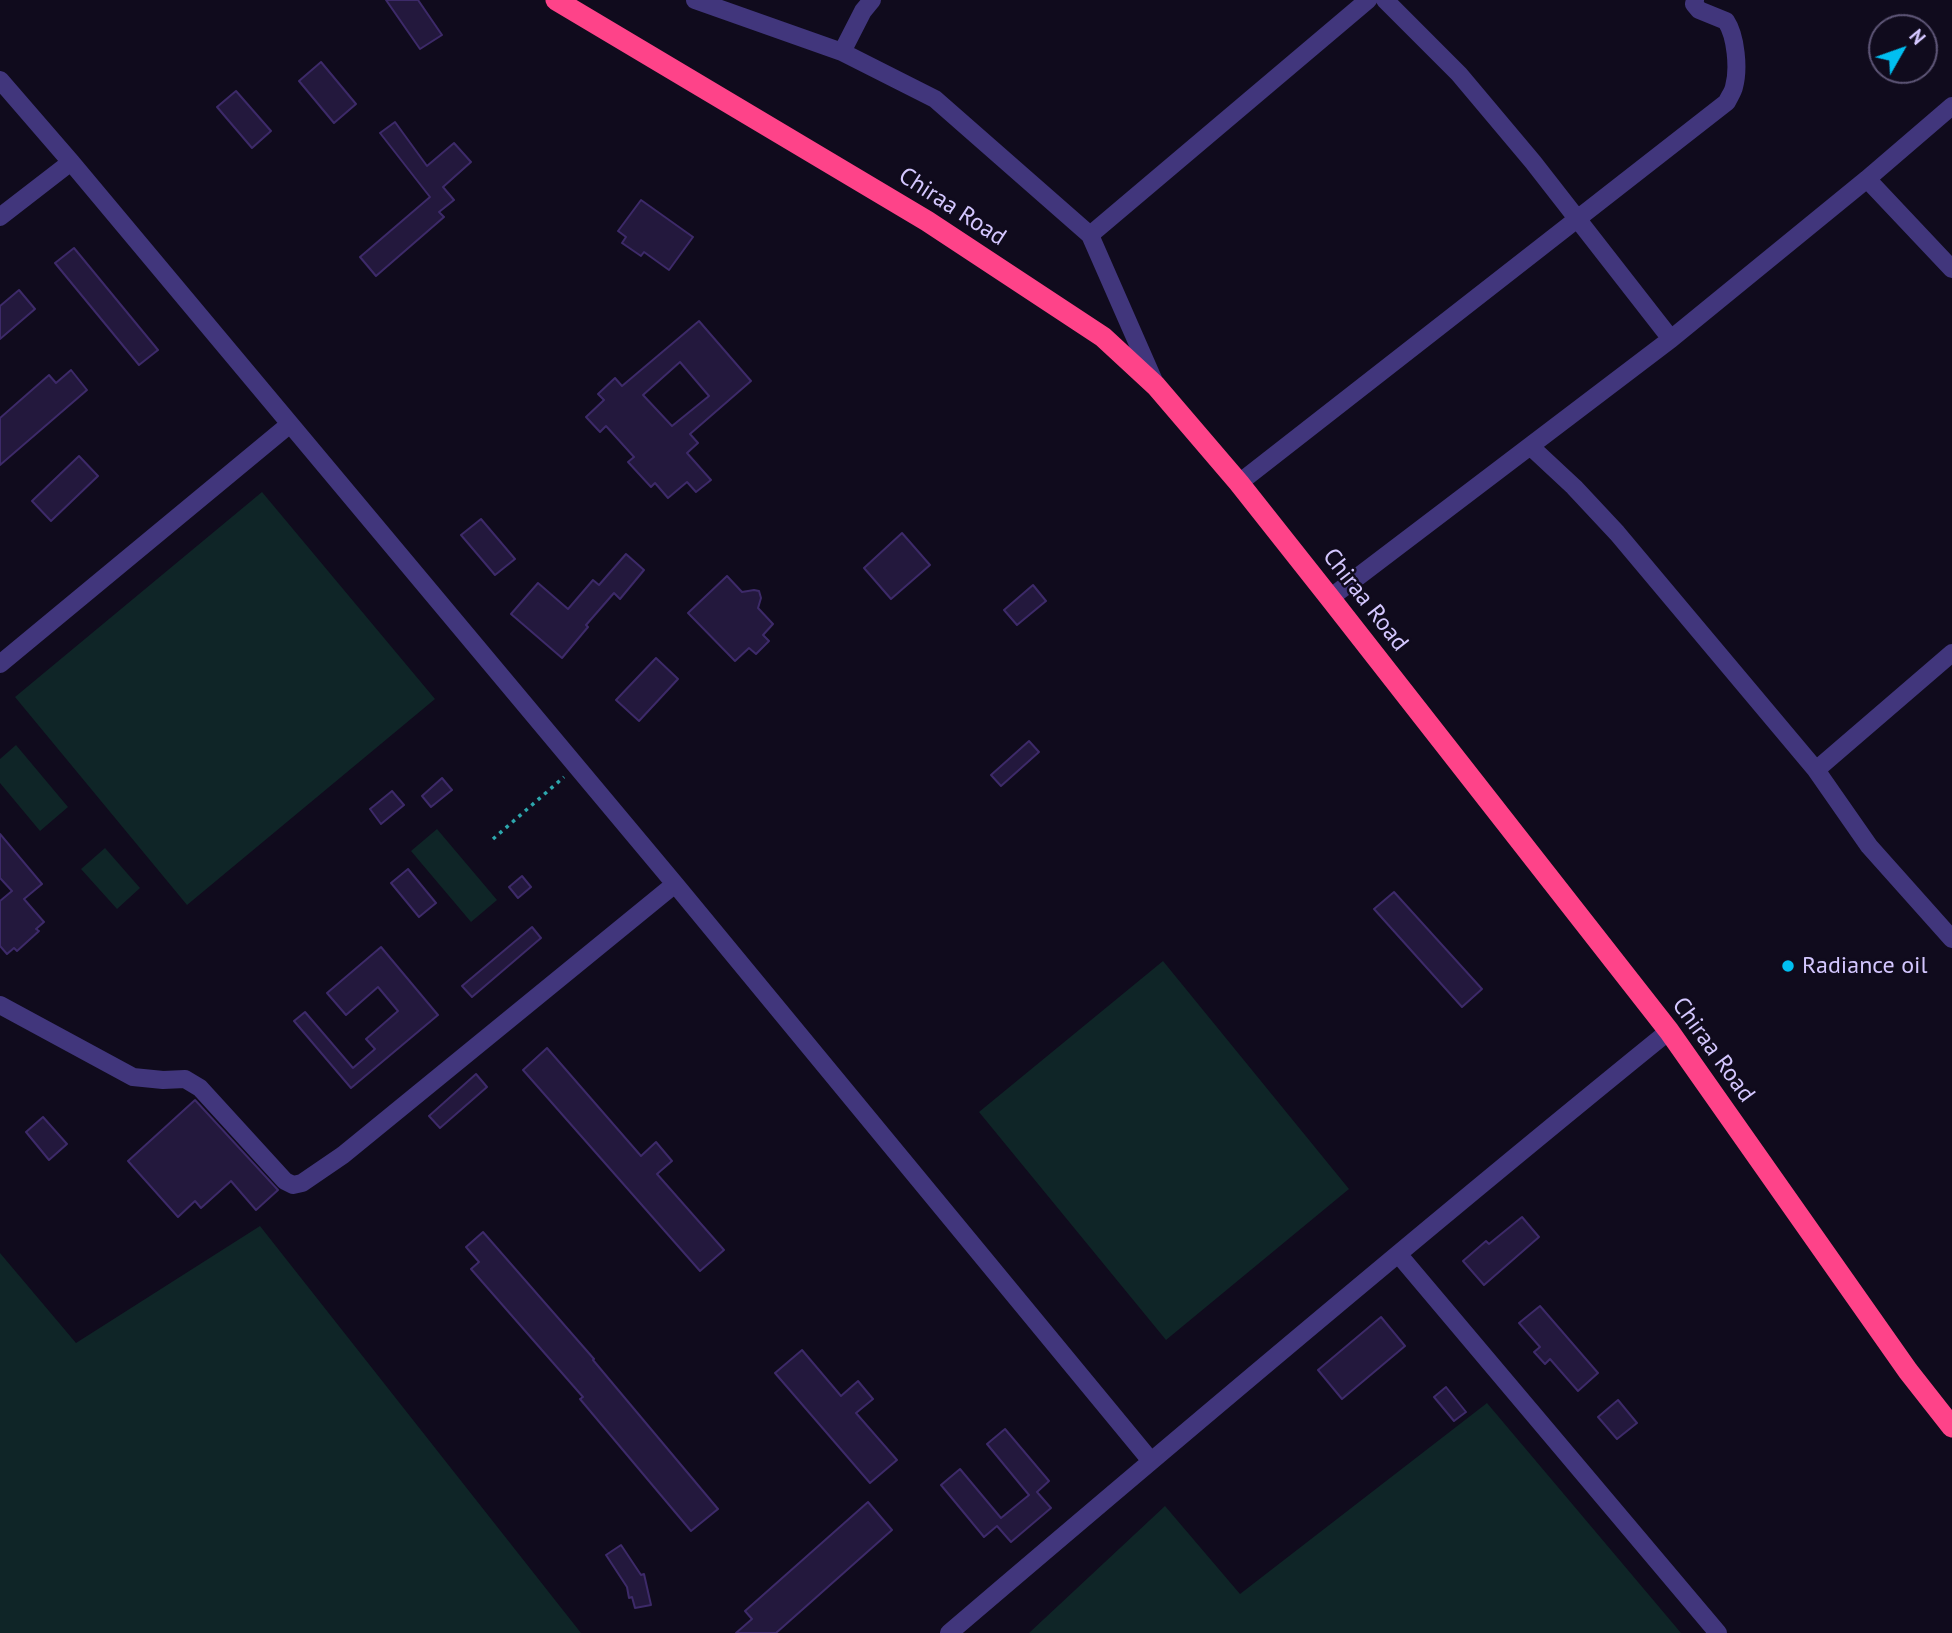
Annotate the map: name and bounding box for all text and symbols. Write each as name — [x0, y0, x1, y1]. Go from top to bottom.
north arrow — [1868, 14, 1938, 84]
text: N — [1904, 24, 1931, 49]
street label: Chiraa Road — [893, 162, 1011, 252]
street label: Chiraa Road — [1316, 543, 1414, 657]
place label: Radiance oil — [1802, 952, 1927, 980]
marker: Radiance oil — [1780, 958, 1796, 974]
street label: Chiraa Road — [1665, 992, 1761, 1108]

